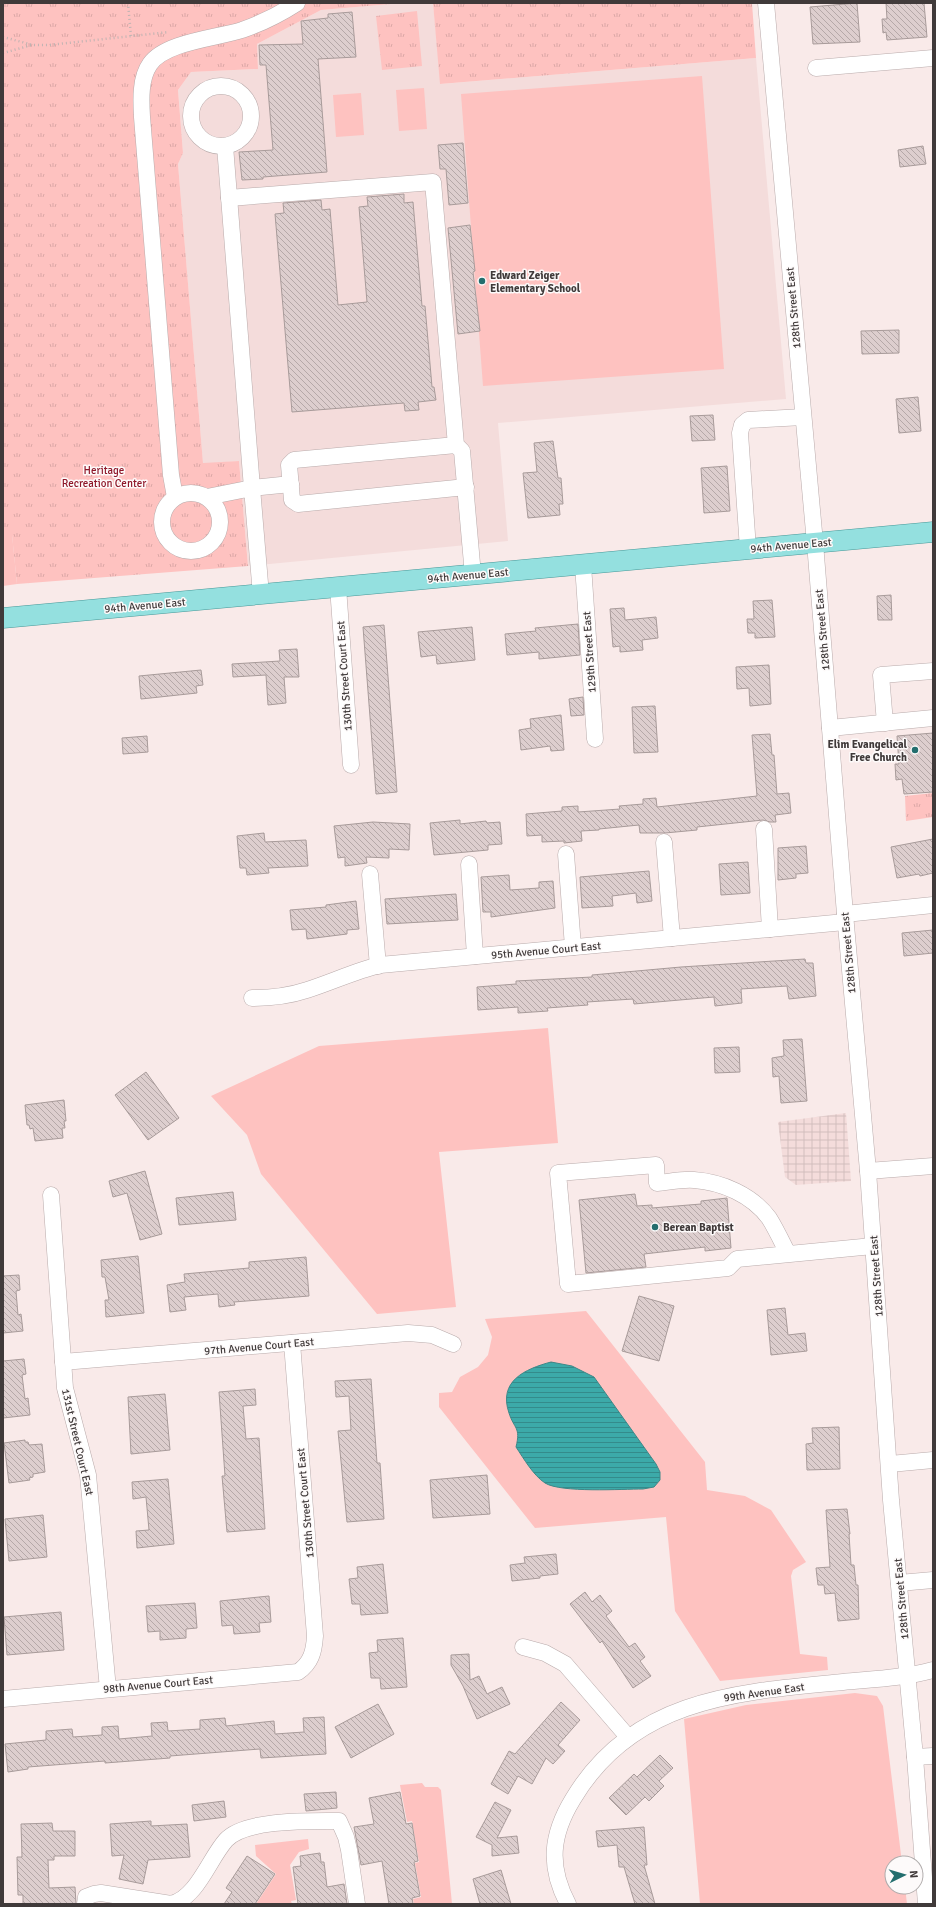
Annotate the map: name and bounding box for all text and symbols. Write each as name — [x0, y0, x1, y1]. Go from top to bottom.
street label: 128th Street East — [783, 267, 804, 349]
place label: Edward Zeiger Elementary School — [490, 269, 581, 295]
marker: Edward Zeiger Elementary School — [477, 276, 487, 286]
park label: Heritage Recreation Center — [62, 464, 146, 490]
street label: 94th Avenue East — [750, 535, 832, 556]
street label: 94th Avenue East — [427, 565, 509, 586]
street label: 128th Street East — [812, 589, 833, 671]
street label: 94th Avenue East — [104, 595, 186, 616]
street label: 129th Street East — [580, 611, 599, 693]
street label: 130th Street Court East — [334, 620, 355, 731]
place label: Elim Evangelical Free Church — [828, 738, 908, 764]
marker: Elim Evangelical Free Church — [910, 745, 920, 755]
street label: 128th Street East — [838, 912, 859, 994]
street label: 95th Avenue Court East — [491, 939, 602, 962]
place label: Berean Baptist — [663, 1221, 734, 1234]
marker: Berean Baptist — [650, 1222, 660, 1232]
street label: 128th Street East — [867, 1235, 886, 1317]
street label: 97th Avenue Court East — [204, 1335, 315, 1358]
street label: 131st Street Court East — [59, 1387, 96, 1497]
street label: 130th Street Court East — [294, 1447, 317, 1559]
street label: 128th Street East — [891, 1558, 912, 1640]
street label: 98th Avenue Court East — [103, 1673, 214, 1696]
street label: 99th Avenue East — [723, 1680, 805, 1705]
north arrow — [884, 1855, 924, 1895]
text: N — [907, 1870, 920, 1879]

